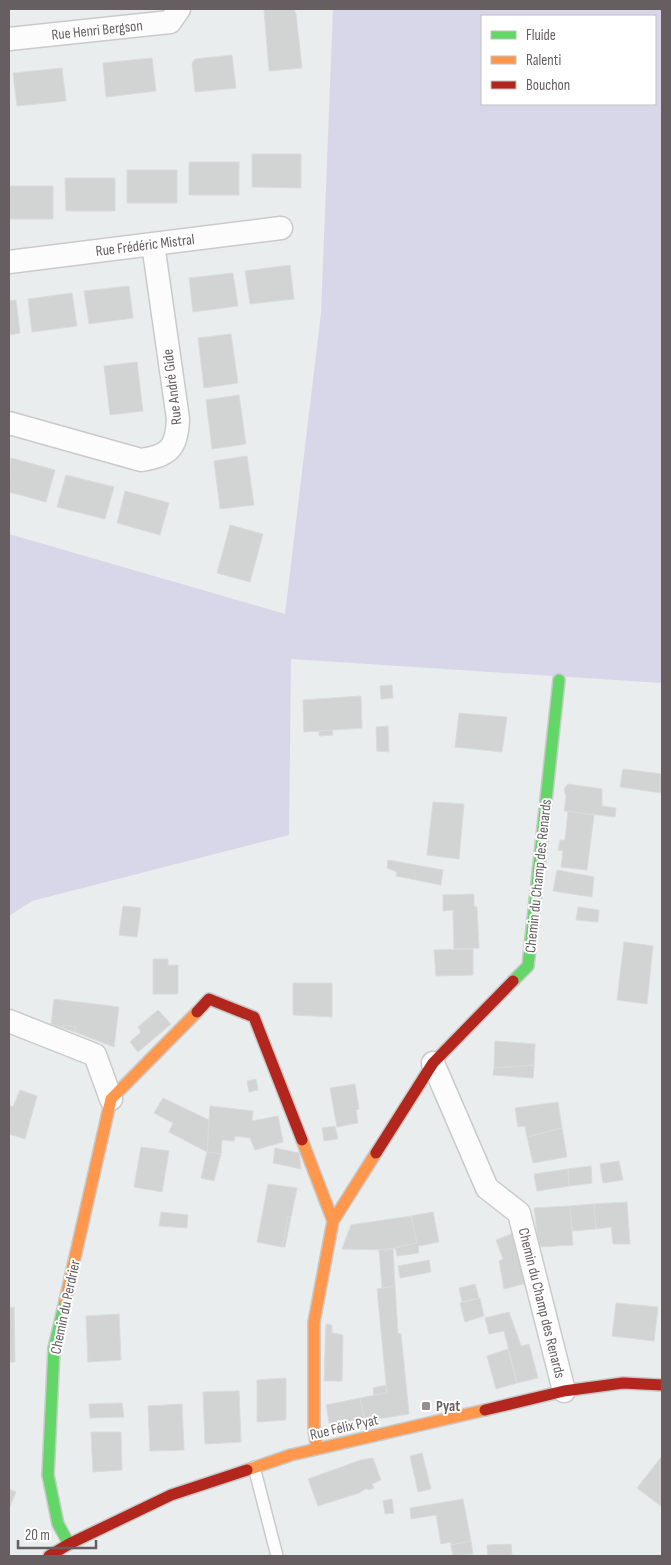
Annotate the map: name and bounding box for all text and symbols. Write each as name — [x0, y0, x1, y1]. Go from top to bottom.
legend — [481, 15, 656, 105]
street label: Rue Henri Bergson — [50, 16, 144, 45]
text: Fluide — [526, 26, 556, 45]
text: Ralenti — [526, 51, 561, 70]
text: Bouchon — [526, 76, 570, 95]
street label: Rue Frédéric Mistral — [95, 230, 196, 261]
street label: Rue André Gide — [158, 348, 187, 426]
street label: Chemin du Champ des Renards — [521, 798, 556, 954]
street label: Chemin du Champ des Renards — [514, 1226, 569, 1380]
street label: Chemin du Perdrier — [46, 1258, 85, 1356]
place label: Pyat — [436, 1397, 460, 1416]
marker: Pyat — [420, 1400, 432, 1412]
street label: Rue Félix Pyat — [308, 1410, 381, 1445]
scale bar — [18, 1518, 95, 1550]
text: 20 m — [25, 1526, 50, 1545]

